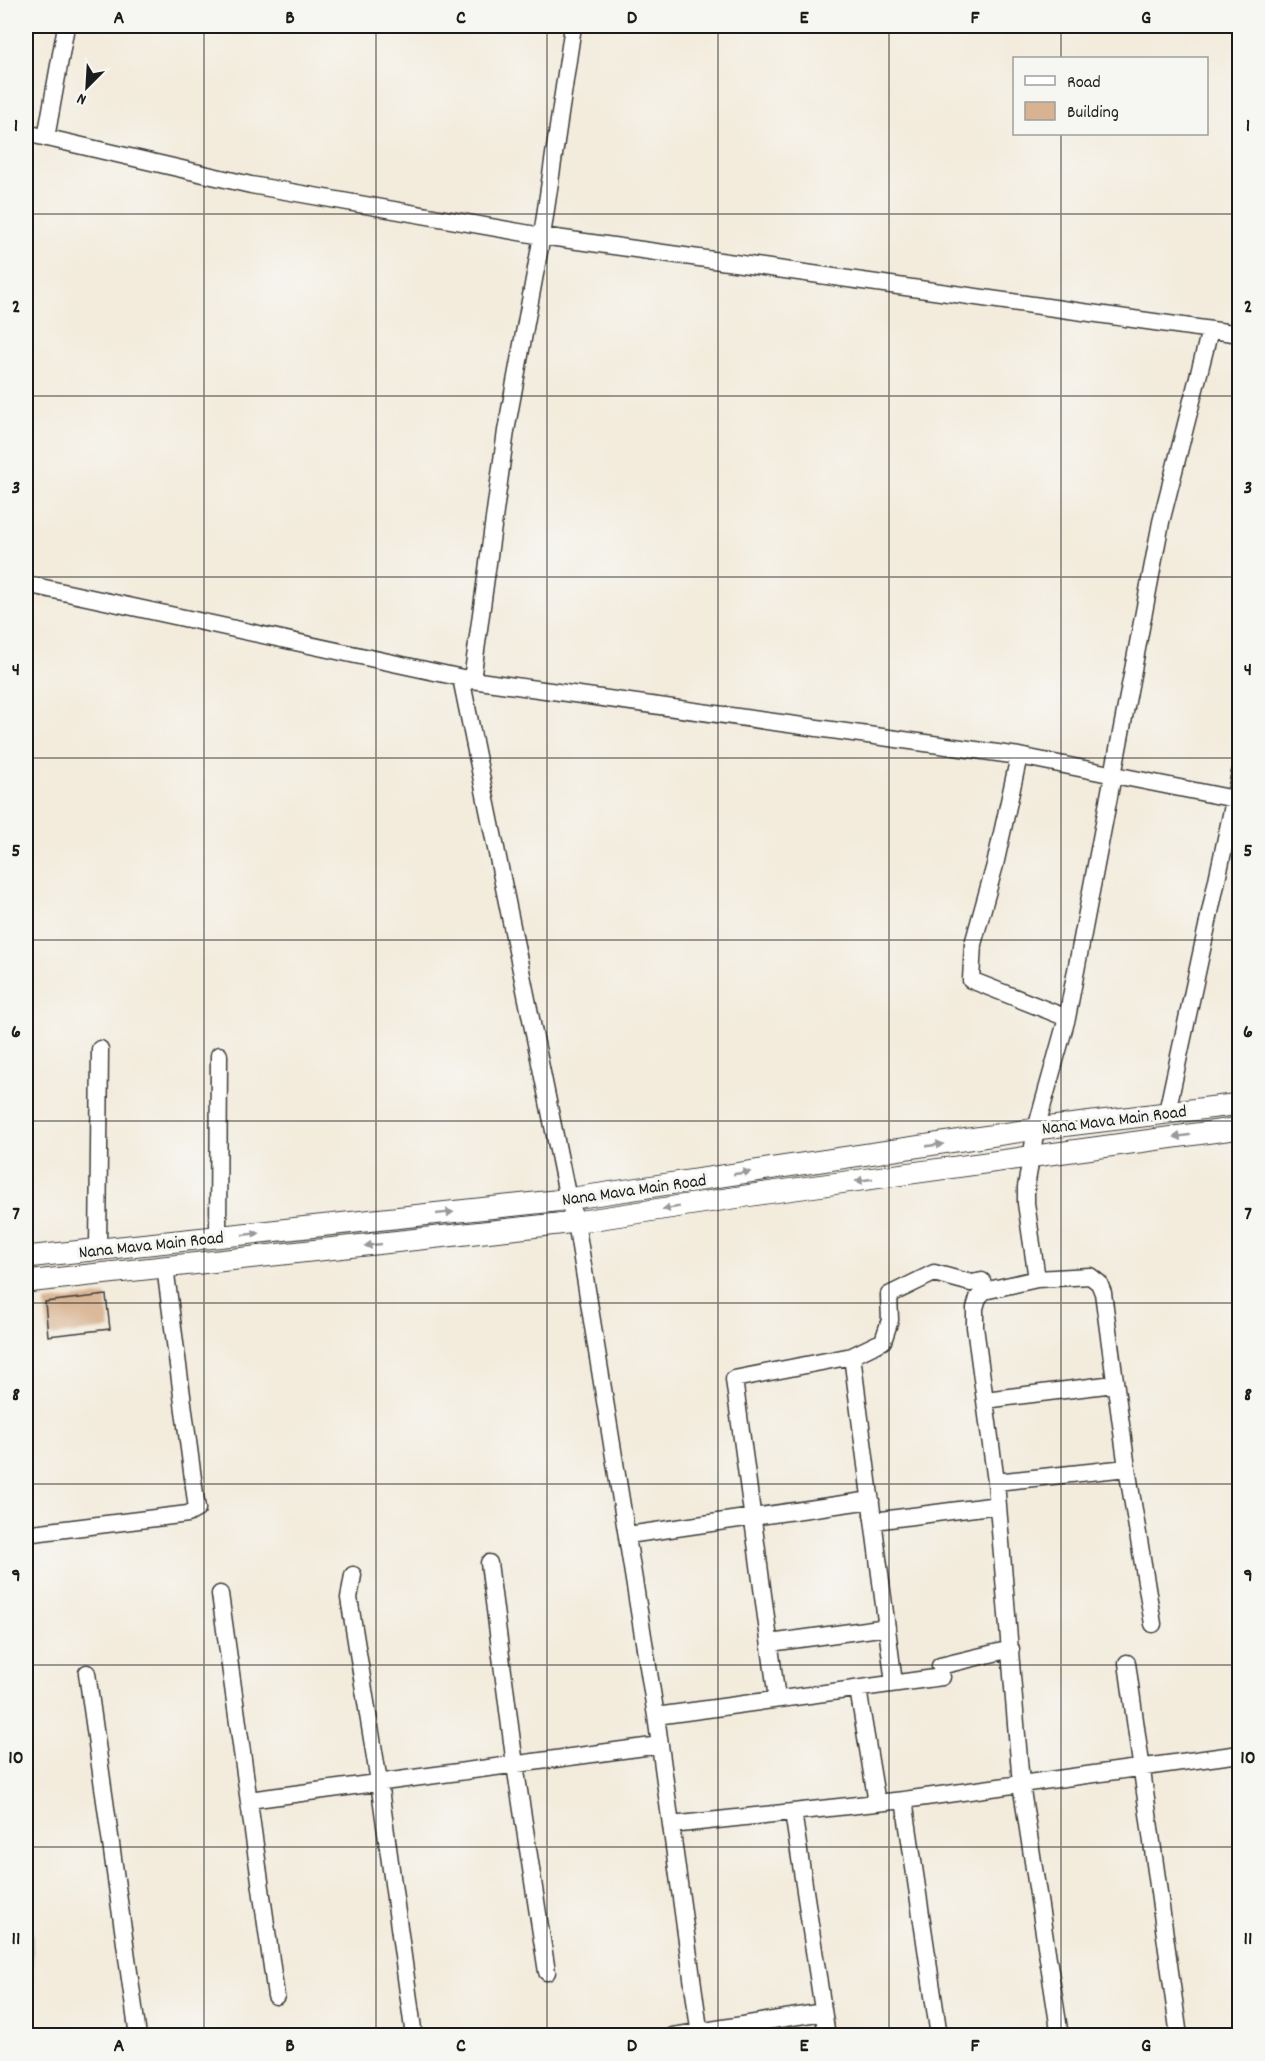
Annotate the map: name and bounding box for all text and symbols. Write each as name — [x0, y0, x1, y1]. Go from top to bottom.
text: A — [114, 5, 125, 33]
text: B — [285, 5, 295, 33]
text: C — [456, 5, 466, 33]
text: D — [627, 5, 638, 33]
text: E — [799, 5, 809, 33]
text: F — [971, 5, 981, 33]
text: G — [1141, 5, 1151, 33]
north arrow — [57, 57, 117, 117]
legend — [1013, 57, 1208, 135]
text: Road — [1067, 71, 1101, 96]
text: N — [74, 86, 90, 111]
text: Building — [1067, 101, 1119, 126]
text: 1 — [14, 113, 18, 141]
text: 1 — [1246, 113, 1250, 141]
text: 2 — [12, 294, 20, 322]
text: 2 — [1244, 294, 1252, 322]
text: 3 — [12, 475, 20, 503]
text: 3 — [1244, 475, 1252, 503]
text: 4 — [12, 657, 20, 685]
text: 4 — [1244, 657, 1252, 685]
text: 5 — [11, 838, 21, 866]
text: 5 — [1243, 838, 1253, 866]
text: 6 — [11, 1019, 21, 1047]
text: 6 — [1243, 1019, 1253, 1047]
street label: Nana Mava Main Road — [1040, 1100, 1188, 1143]
one-way arrow — [1172, 1132, 1191, 1141]
one-way arrow — [925, 1140, 944, 1149]
street label: Nana Mava Main Road — [560, 1169, 708, 1214]
one-way arrow — [733, 1169, 752, 1178]
one-way arrow — [854, 1176, 873, 1185]
text: 7 — [12, 1201, 20, 1229]
text: 7 — [1244, 1201, 1252, 1229]
one-way arrow — [661, 1203, 680, 1212]
one-way arrow — [435, 1208, 454, 1218]
street label: Nana Mava Main Road — [78, 1226, 225, 1267]
one-way arrow — [241, 1229, 260, 1239]
one-way arrow — [363, 1240, 382, 1250]
text: 8 — [12, 1382, 20, 1410]
text: 8 — [1244, 1382, 1252, 1410]
text: 9 — [11, 1563, 21, 1591]
text: 9 — [1243, 1563, 1253, 1591]
text: 10 — [8, 1745, 24, 1773]
text: 10 — [1240, 1745, 1256, 1773]
text: 11 — [12, 1926, 20, 1954]
text: 11 — [1244, 1926, 1252, 1954]
text: A — [114, 2033, 125, 2061]
text: B — [285, 2033, 295, 2061]
text: C — [456, 2033, 466, 2061]
text: D — [627, 2033, 638, 2061]
text: E — [799, 2033, 809, 2061]
text: F — [971, 2033, 981, 2061]
text: G — [1141, 2033, 1151, 2061]

